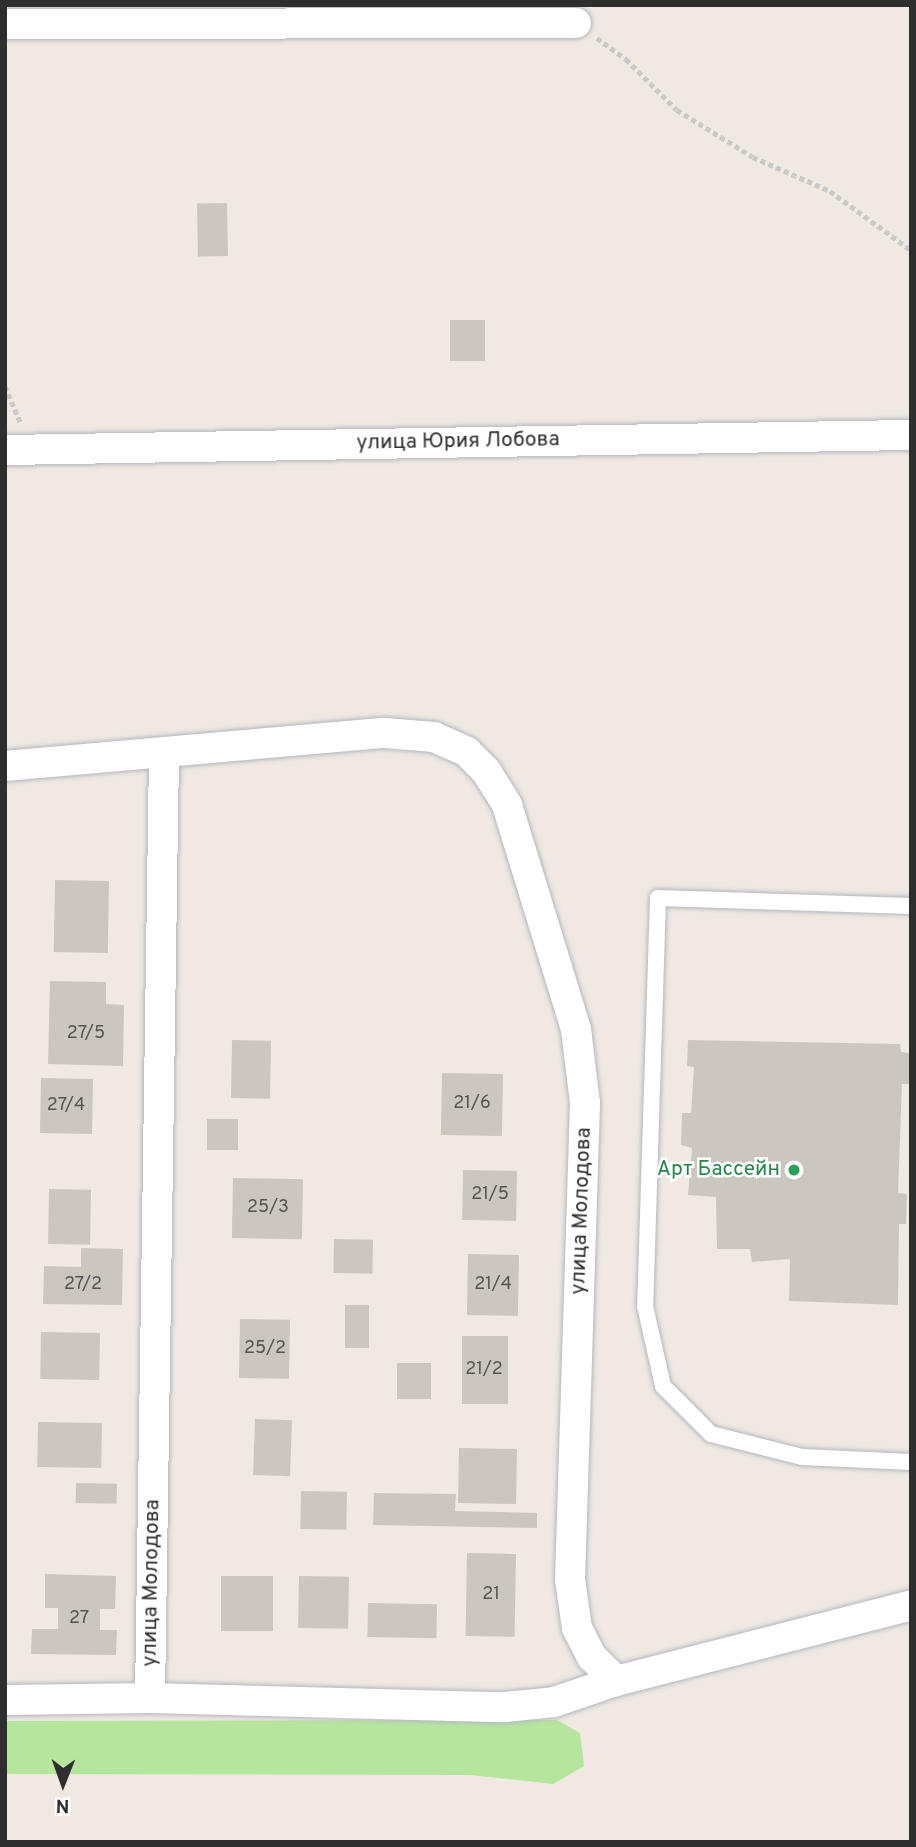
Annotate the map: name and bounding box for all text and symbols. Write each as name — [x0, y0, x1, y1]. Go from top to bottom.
street label: улица Юрия Лобова — [356, 428, 560, 456]
house number: 27/5 — [67, 1023, 105, 1045]
house number: 21/6 — [453, 1093, 491, 1115]
house number: 27/4 — [47, 1095, 85, 1117]
street label: улица Молодова — [566, 1127, 598, 1295]
place label: Арт Бассейн — [657, 1157, 780, 1183]
marker: Арт Бассейн — [786, 1162, 802, 1178]
house number: 21/5 — [471, 1184, 509, 1206]
house number: 25/3 — [247, 1197, 289, 1219]
house number: 27/2 — [64, 1274, 102, 1296]
house number: 21/4 — [474, 1274, 512, 1296]
house number: 25/2 — [244, 1338, 286, 1360]
house number: 21/2 — [465, 1359, 503, 1381]
street label: улица Молодова — [138, 1499, 166, 1667]
house number: 21 — [482, 1584, 500, 1606]
house number: 27 — [69, 1608, 89, 1630]
north arrow — [28, 1749, 98, 1819]
text: N — [56, 1793, 70, 1817]

